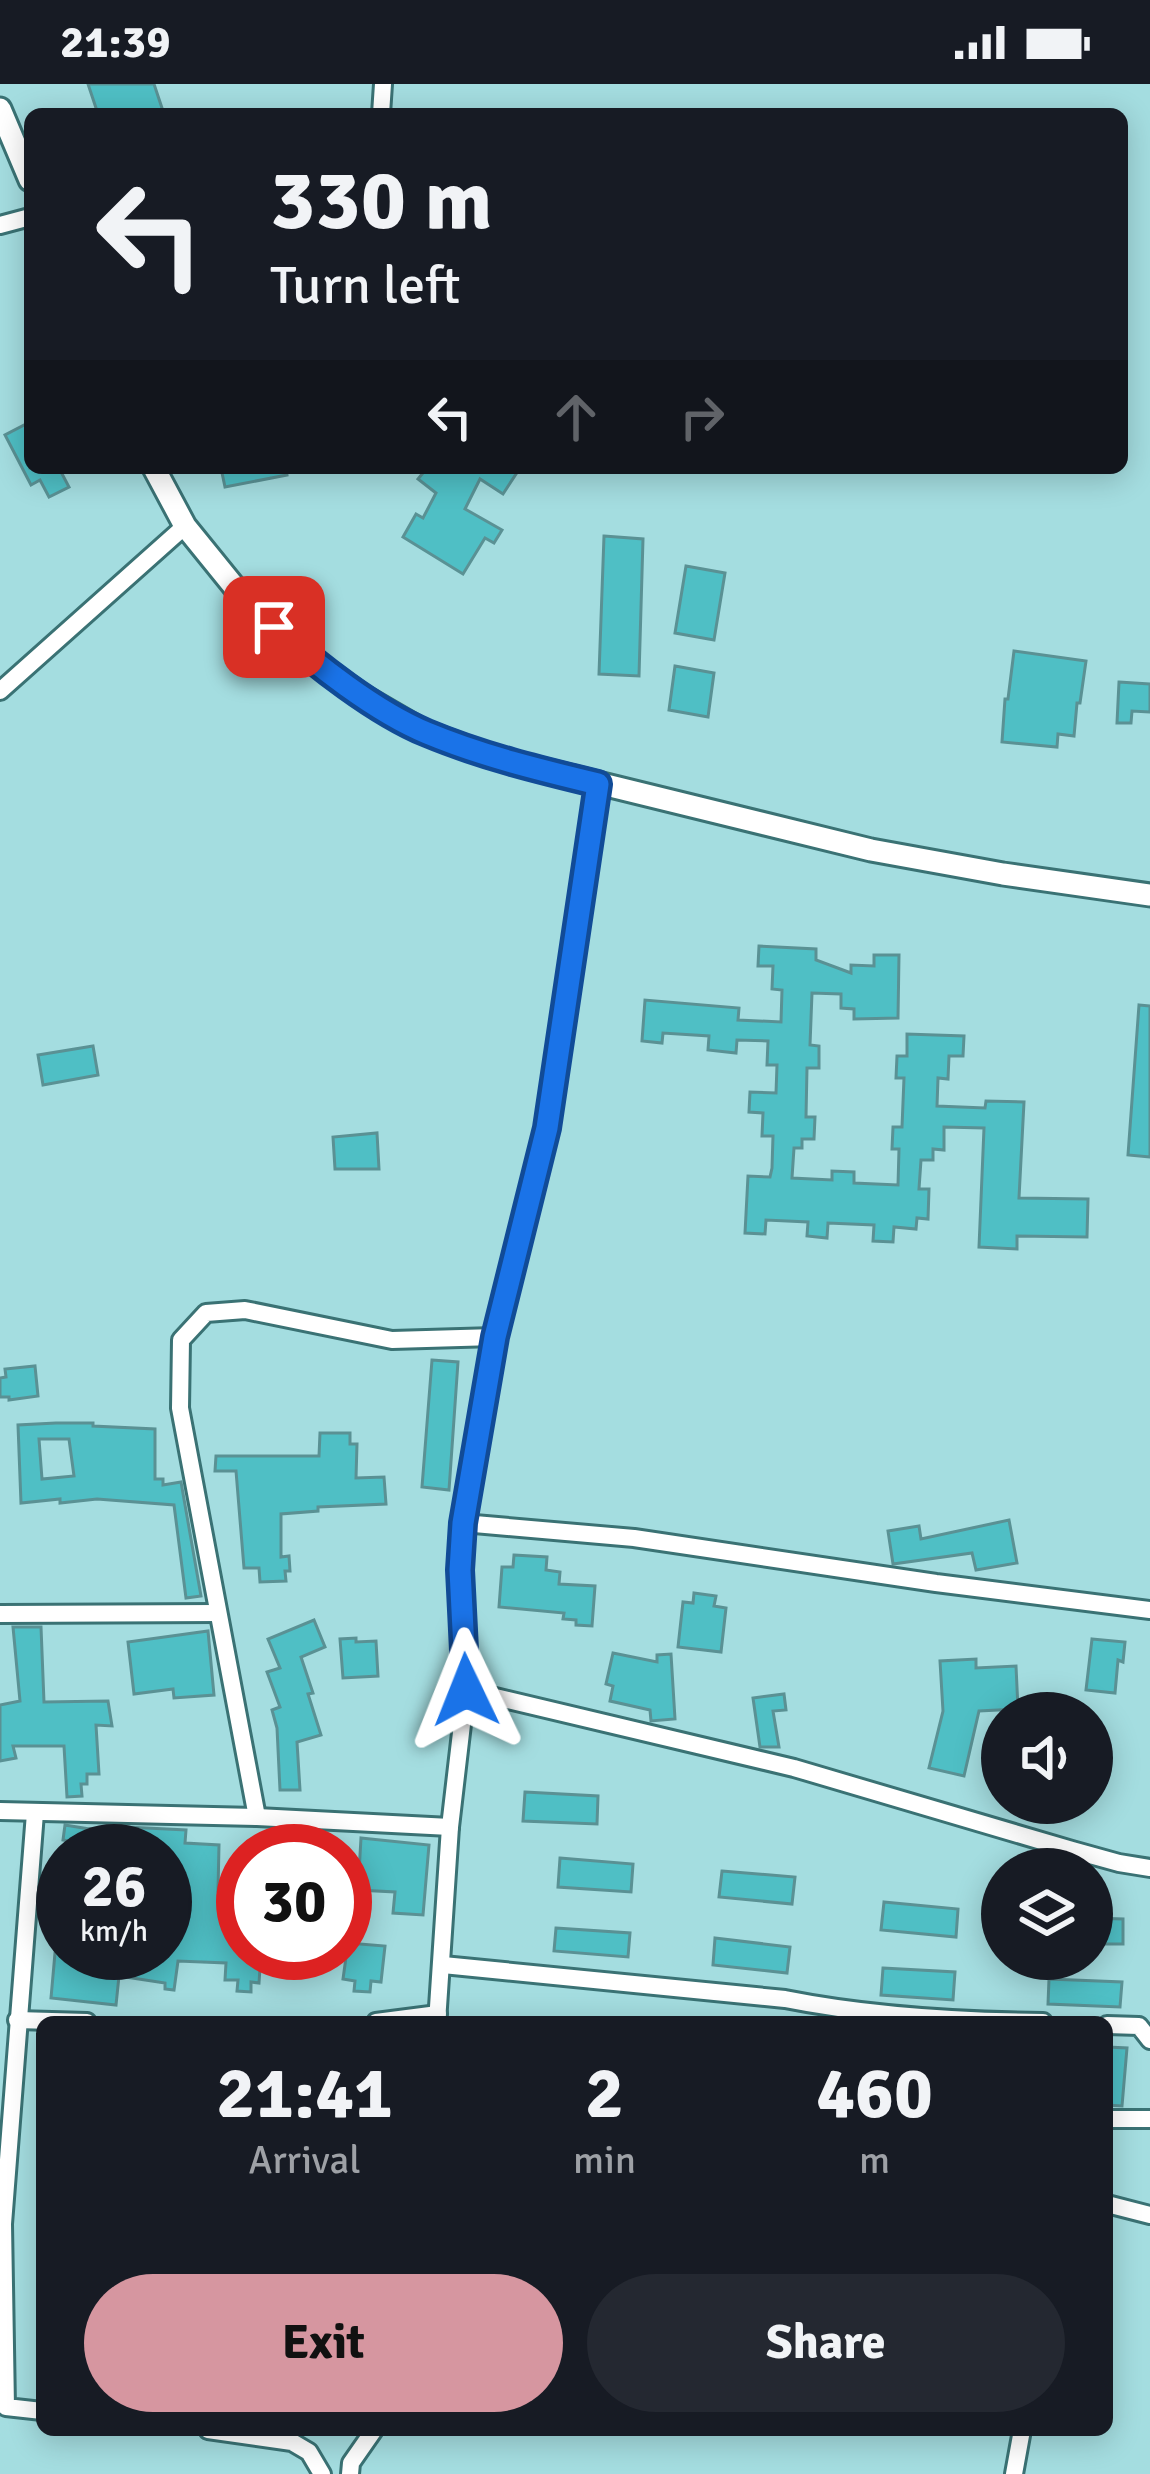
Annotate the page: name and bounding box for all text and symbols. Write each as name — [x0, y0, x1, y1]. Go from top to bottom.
text: 21:39 — [60, 15, 170, 70]
text: 330 m — [270, 149, 492, 253]
icon: left — [72, 156, 228, 312]
text: Turn left — [270, 252, 460, 319]
icon: left — [417, 384, 483, 450]
icon: ahead — [543, 384, 609, 450]
icon: right — [669, 384, 735, 450]
pin — [223, 576, 325, 678]
icon: arrive — [241, 594, 307, 660]
position arrow — [403, 1627, 529, 1753]
map controls — [981, 1692, 1113, 1980]
button: sound — [981, 1692, 1113, 1824]
speed limit sign: 30 — [216, 1824, 372, 1980]
button: layers — [981, 1848, 1113, 1980]
text: 26 — [82, 1850, 146, 1924]
text: km/h — [80, 1913, 148, 1950]
text: 21:41 — [216, 2049, 393, 2138]
text: 2 — [585, 2049, 624, 2138]
text: 460 — [816, 2049, 933, 2138]
text: Arrival — [248, 2136, 361, 2184]
text: min — [573, 2136, 636, 2184]
text: m — [859, 2136, 890, 2184]
button: Exit — [84, 2274, 563, 2412]
button: Share — [587, 2274, 1065, 2412]

